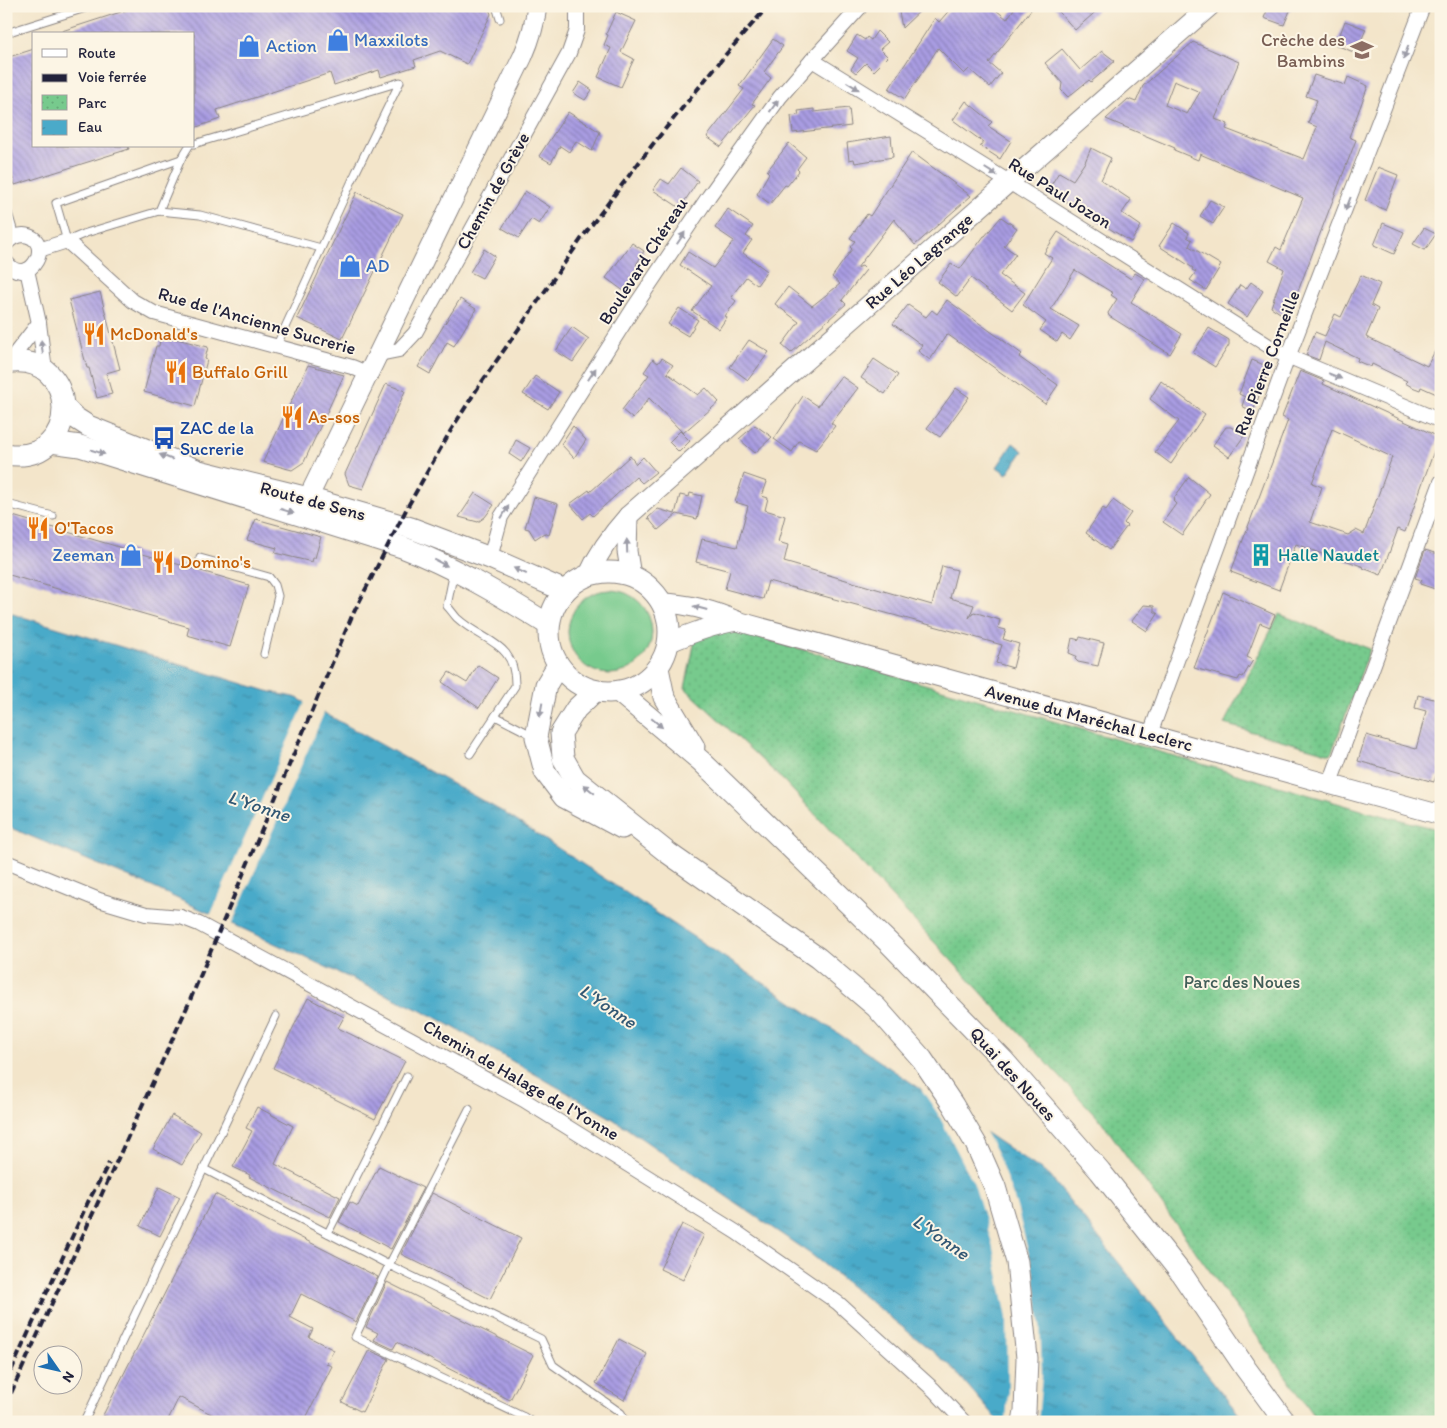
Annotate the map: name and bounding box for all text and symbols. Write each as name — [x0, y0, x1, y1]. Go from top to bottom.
shop icon: Maxxilots — [325, 27, 351, 53]
place label: Maxxilots — [354, 29, 429, 51]
place label: Crèche des Bambins — [1261, 29, 1345, 72]
legend — [32, 32, 195, 148]
shop icon: Action — [236, 33, 262, 59]
place label: Action — [266, 35, 317, 57]
school or university icon: Crèche des Bambins — [1349, 37, 1375, 63]
text: Route — [78, 44, 116, 62]
one-way arrow — [1401, 45, 1409, 59]
text: Voie ferrée — [78, 68, 147, 86]
one-way arrow — [846, 81, 860, 90]
text: Parc — [78, 94, 107, 112]
one-way arrow — [769, 99, 779, 112]
text: Eau — [78, 118, 102, 136]
street label: Chemin de Grève — [452, 129, 534, 253]
street label: Rue Paul Jozon — [1004, 152, 1116, 234]
one-way arrow — [984, 167, 998, 176]
street label: Boulevard Chéreau — [594, 193, 692, 329]
one-way arrow — [1344, 197, 1352, 212]
street label: Rue Léo Lagrange — [861, 208, 977, 314]
one-way arrow — [676, 232, 686, 245]
shop icon: AD — [337, 253, 363, 279]
place label: AD — [366, 255, 390, 277]
street label: Rue de l'Ancienne Sucrerie — [156, 282, 358, 360]
street label: Rue Pierre Corneille — [1229, 287, 1305, 439]
restaurant icon: McDonald's — [81, 321, 107, 347]
place label: McDonald's — [110, 323, 198, 345]
one-way arrow — [38, 339, 46, 355]
restaurant icon: Buffalo Grill — [163, 359, 189, 385]
place label: Buffalo Grill — [192, 361, 288, 383]
one-way arrow — [587, 368, 597, 381]
one-way arrow — [1328, 372, 1342, 380]
restaurant icon: As-sos — [279, 404, 305, 430]
place label: As-sos — [308, 406, 360, 428]
place label: ZAC de la Sucrerie — [180, 417, 254, 460]
bus stop icon: ZAC de la Sucrerie — [151, 425, 177, 451]
one-way arrow — [91, 448, 106, 456]
one-way arrow — [159, 453, 173, 461]
street label: Route de Sens — [258, 476, 368, 526]
one-way arrow — [500, 505, 509, 518]
one-way arrow — [279, 508, 294, 516]
restaurant icon: O'Tacos — [25, 515, 51, 541]
place label: O'Tacos — [54, 517, 114, 539]
one-way arrow — [623, 538, 631, 554]
shop icon: Zeeman — [118, 542, 144, 568]
building icon: Halle Naudet — [1248, 542, 1274, 568]
place label: Zeeman — [53, 544, 114, 566]
place label: Halle Naudet — [1278, 544, 1379, 566]
restaurant icon: Domino's — [150, 549, 176, 575]
place label: Domino's — [180, 551, 251, 573]
one-way arrow — [433, 559, 448, 567]
one-way arrow — [513, 567, 527, 575]
one-way arrow — [693, 603, 708, 611]
street label: Avenue du Maréchal Leclerc — [983, 680, 1195, 756]
one-way arrow — [537, 702, 545, 718]
one-way arrow — [650, 717, 662, 729]
one-way arrow — [583, 784, 596, 795]
water label: L'Yonne — [225, 785, 294, 827]
park label: Parc des Noues — [1184, 971, 1300, 993]
water label: L'Yonne — [575, 979, 642, 1034]
street label: Chemin de Halage de l'Yonne — [419, 1015, 623, 1145]
street label: Quai des Noues — [965, 1022, 1061, 1126]
water label: L'Yonne — [908, 1209, 974, 1265]
north arrow — [32, 1346, 82, 1396]
text: N — [59, 1368, 78, 1386]

